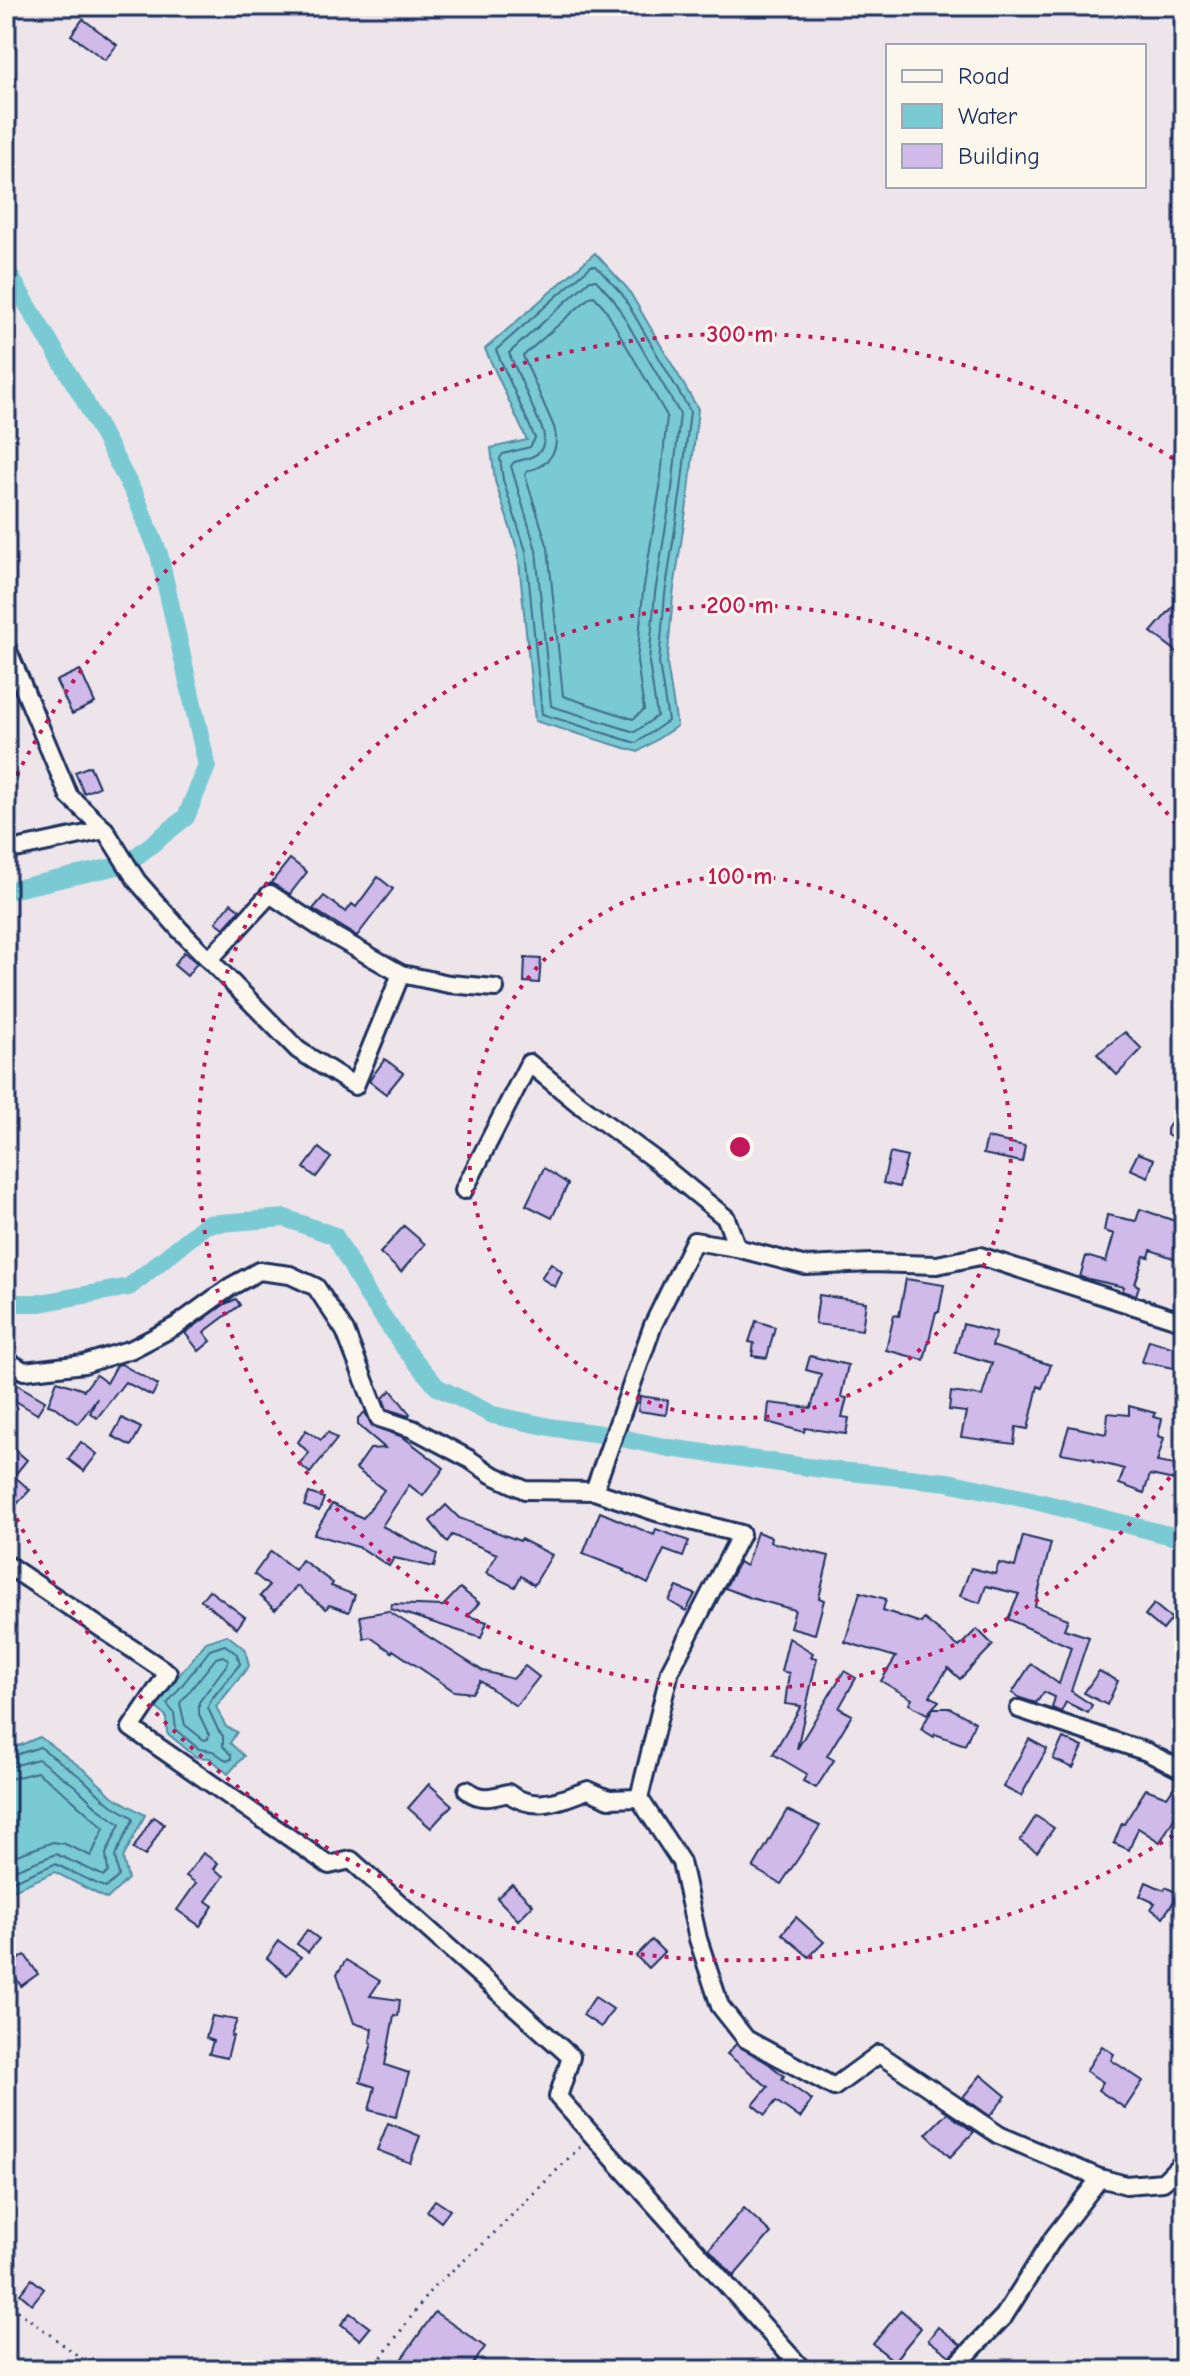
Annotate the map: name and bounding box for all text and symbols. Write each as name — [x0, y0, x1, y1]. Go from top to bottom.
legend — [886, 44, 1146, 188]
text: Road — [958, 62, 1010, 90]
text: Water — [958, 102, 1018, 130]
text: Building — [958, 142, 1040, 170]
text: 300 m — [707, 320, 773, 348]
text: 200 m — [706, 591, 774, 619]
text: 100 m — [708, 862, 772, 890]
centre of rings — [726, 1133, 754, 1161]

